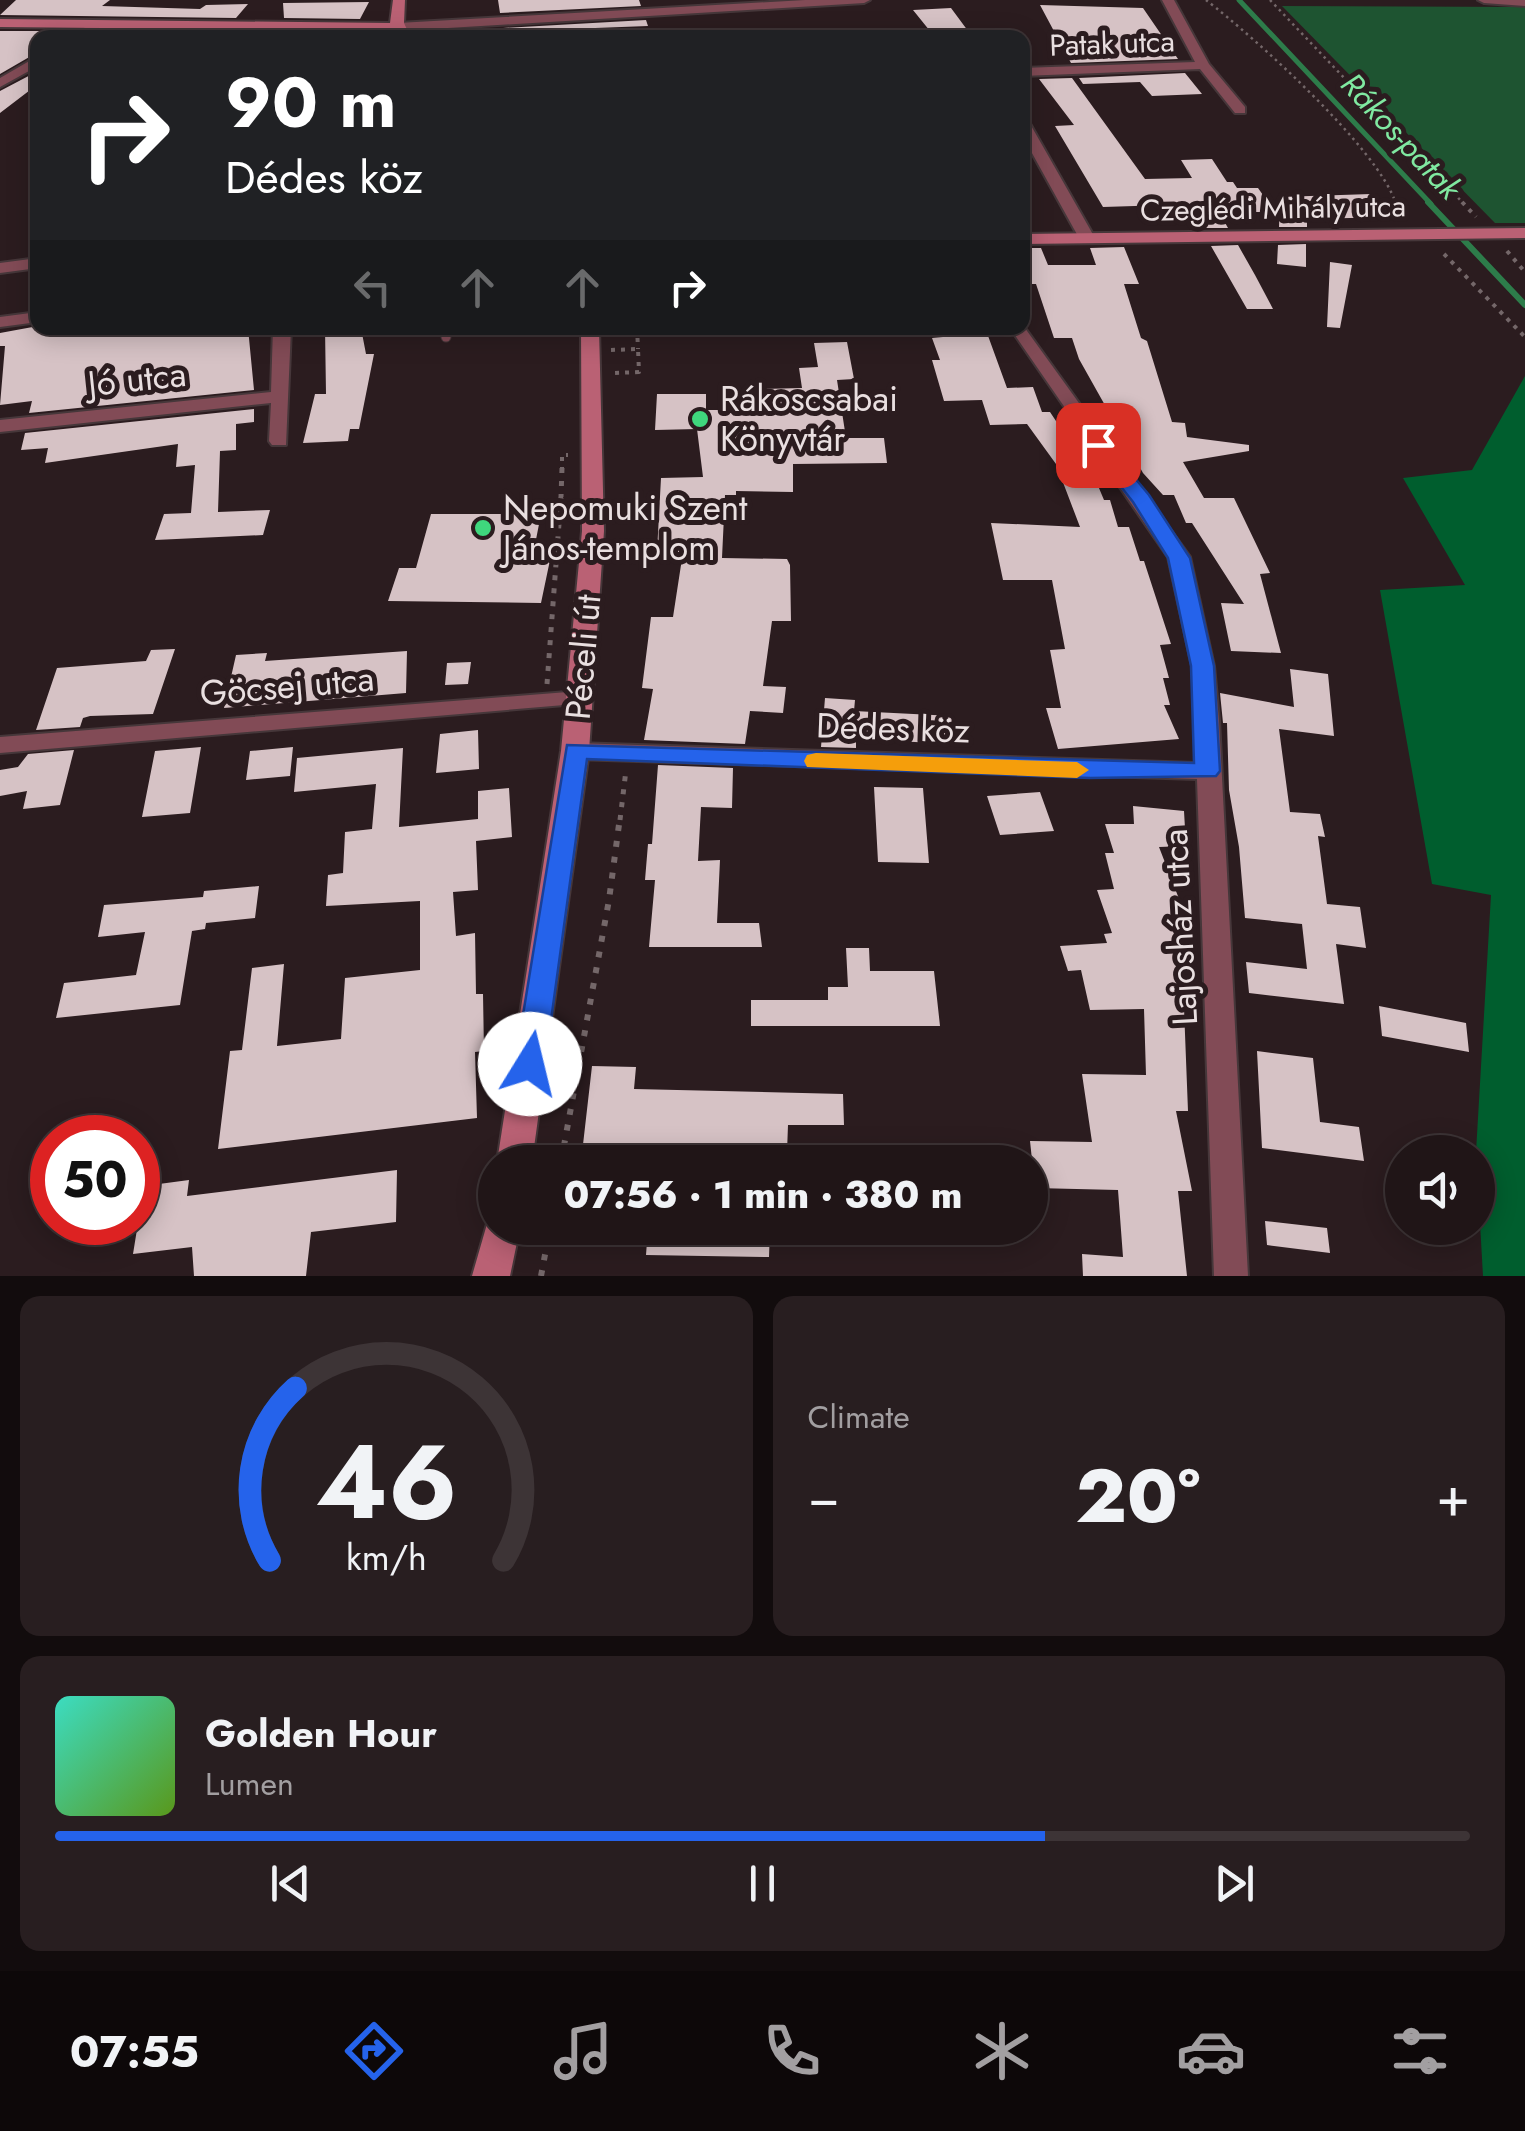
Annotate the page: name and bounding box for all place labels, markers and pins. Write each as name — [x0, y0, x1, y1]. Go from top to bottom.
place label: Rákoscsabai Könyvtár — [720, 374, 898, 464]
pin — [1056, 403, 1141, 488]
marker: Rákoscsabai Könyvtár — [689, 408, 711, 430]
place label: Nepomuki Szent János-templom — [499, 483, 748, 573]
marker: Nepomuki Szent János-templom — [472, 517, 494, 539]

